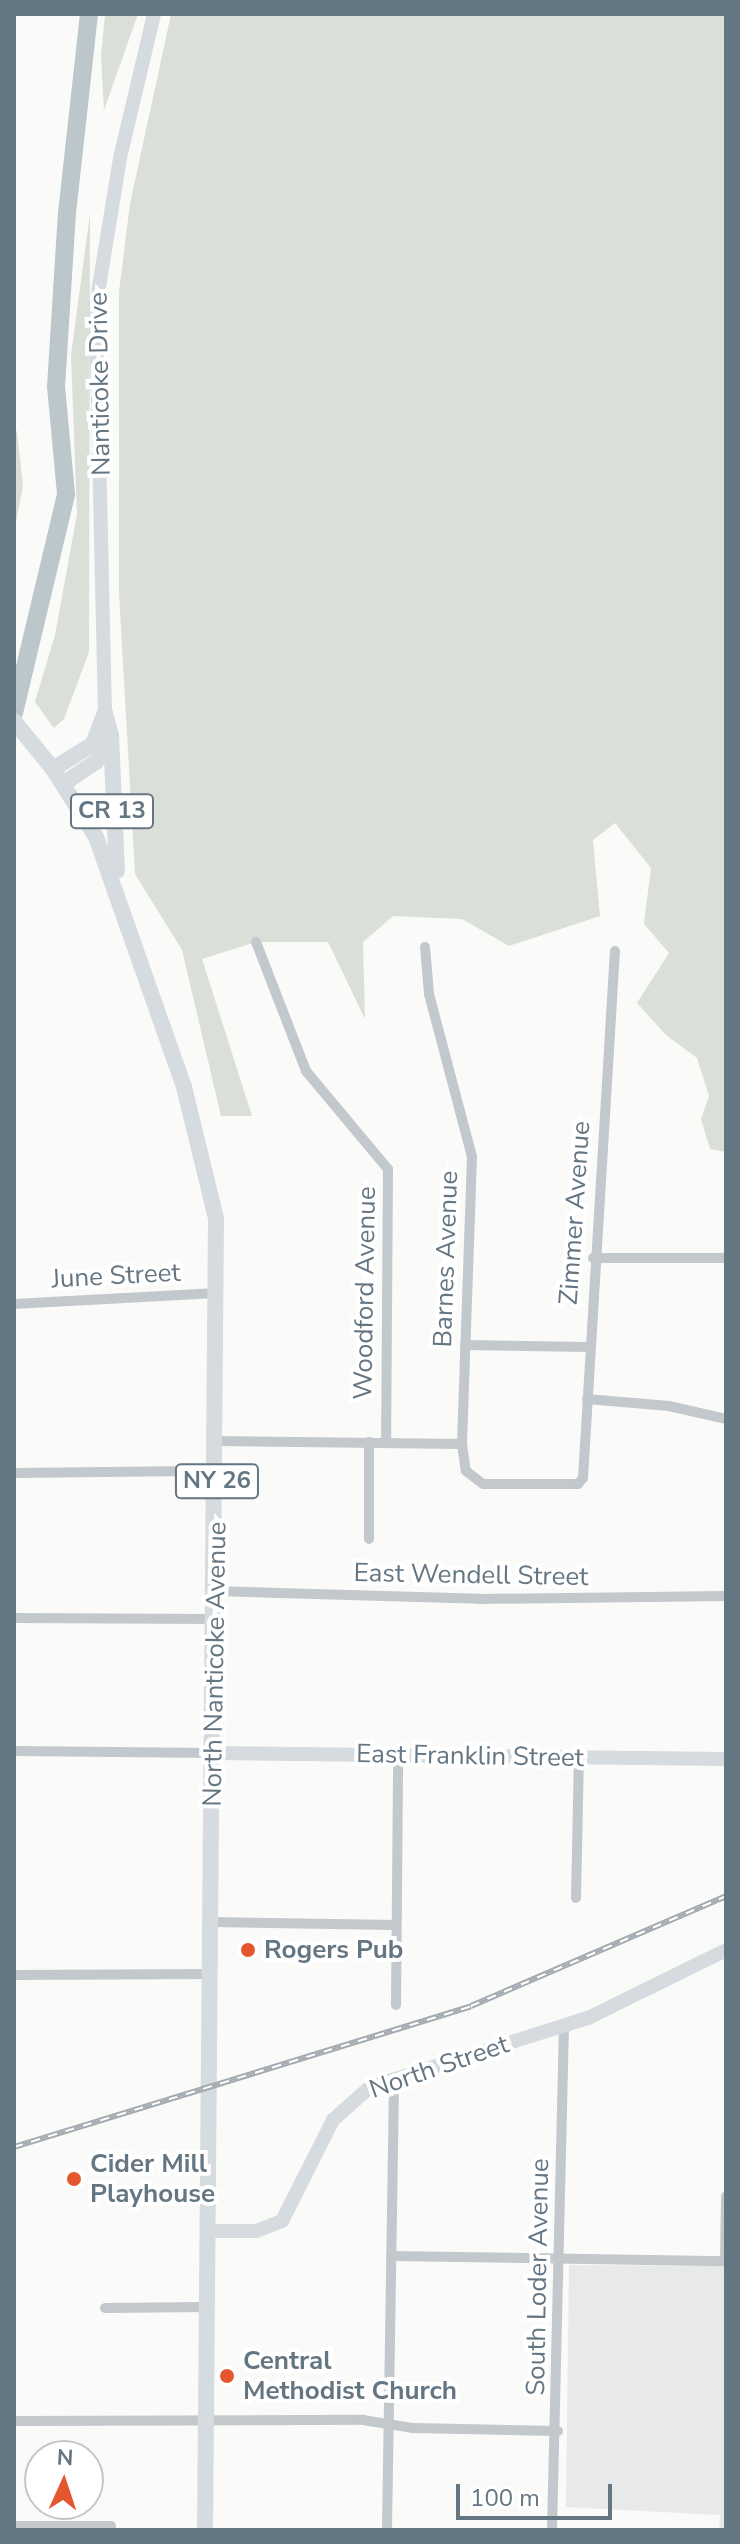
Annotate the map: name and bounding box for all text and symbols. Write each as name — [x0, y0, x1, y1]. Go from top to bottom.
street label: Nanticoke Drive — [83, 292, 117, 476]
road number: CR 13 — [68, 791, 156, 831]
street label: Zimmer Avenue — [553, 1120, 597, 1306]
street label: Barnes Avenue — [427, 1170, 465, 1348]
street label: Woodford Avenue — [348, 1186, 382, 1400]
street label: June Street — [51, 1257, 181, 1295]
road number: NY 26 — [173, 1461, 261, 1501]
street label: North Nanticoke Avenue — [197, 1521, 233, 1807]
street label: East Wendell Street — [353, 1557, 589, 1593]
street label: East Franklin Street — [356, 1738, 584, 1774]
place label: Rogers Pub — [264, 1934, 403, 1966]
marker: Rogers Pub — [239, 1941, 257, 1959]
street label: North Street — [365, 2029, 513, 2105]
place label: Cider Mill Playhouse — [90, 2148, 215, 2210]
street label: South Loder Avenue — [520, 2158, 556, 2396]
marker: Cider Mill Playhouse — [65, 2170, 83, 2188]
place label: Central Methodist Church — [243, 2345, 457, 2406]
marker: Central Methodist Church — [218, 2367, 236, 2385]
north arrow — [24, 2440, 104, 2520]
text: N — [56, 2443, 74, 2473]
scale bar — [460, 2468, 616, 2518]
text: 100 m — [470, 2482, 540, 2514]

